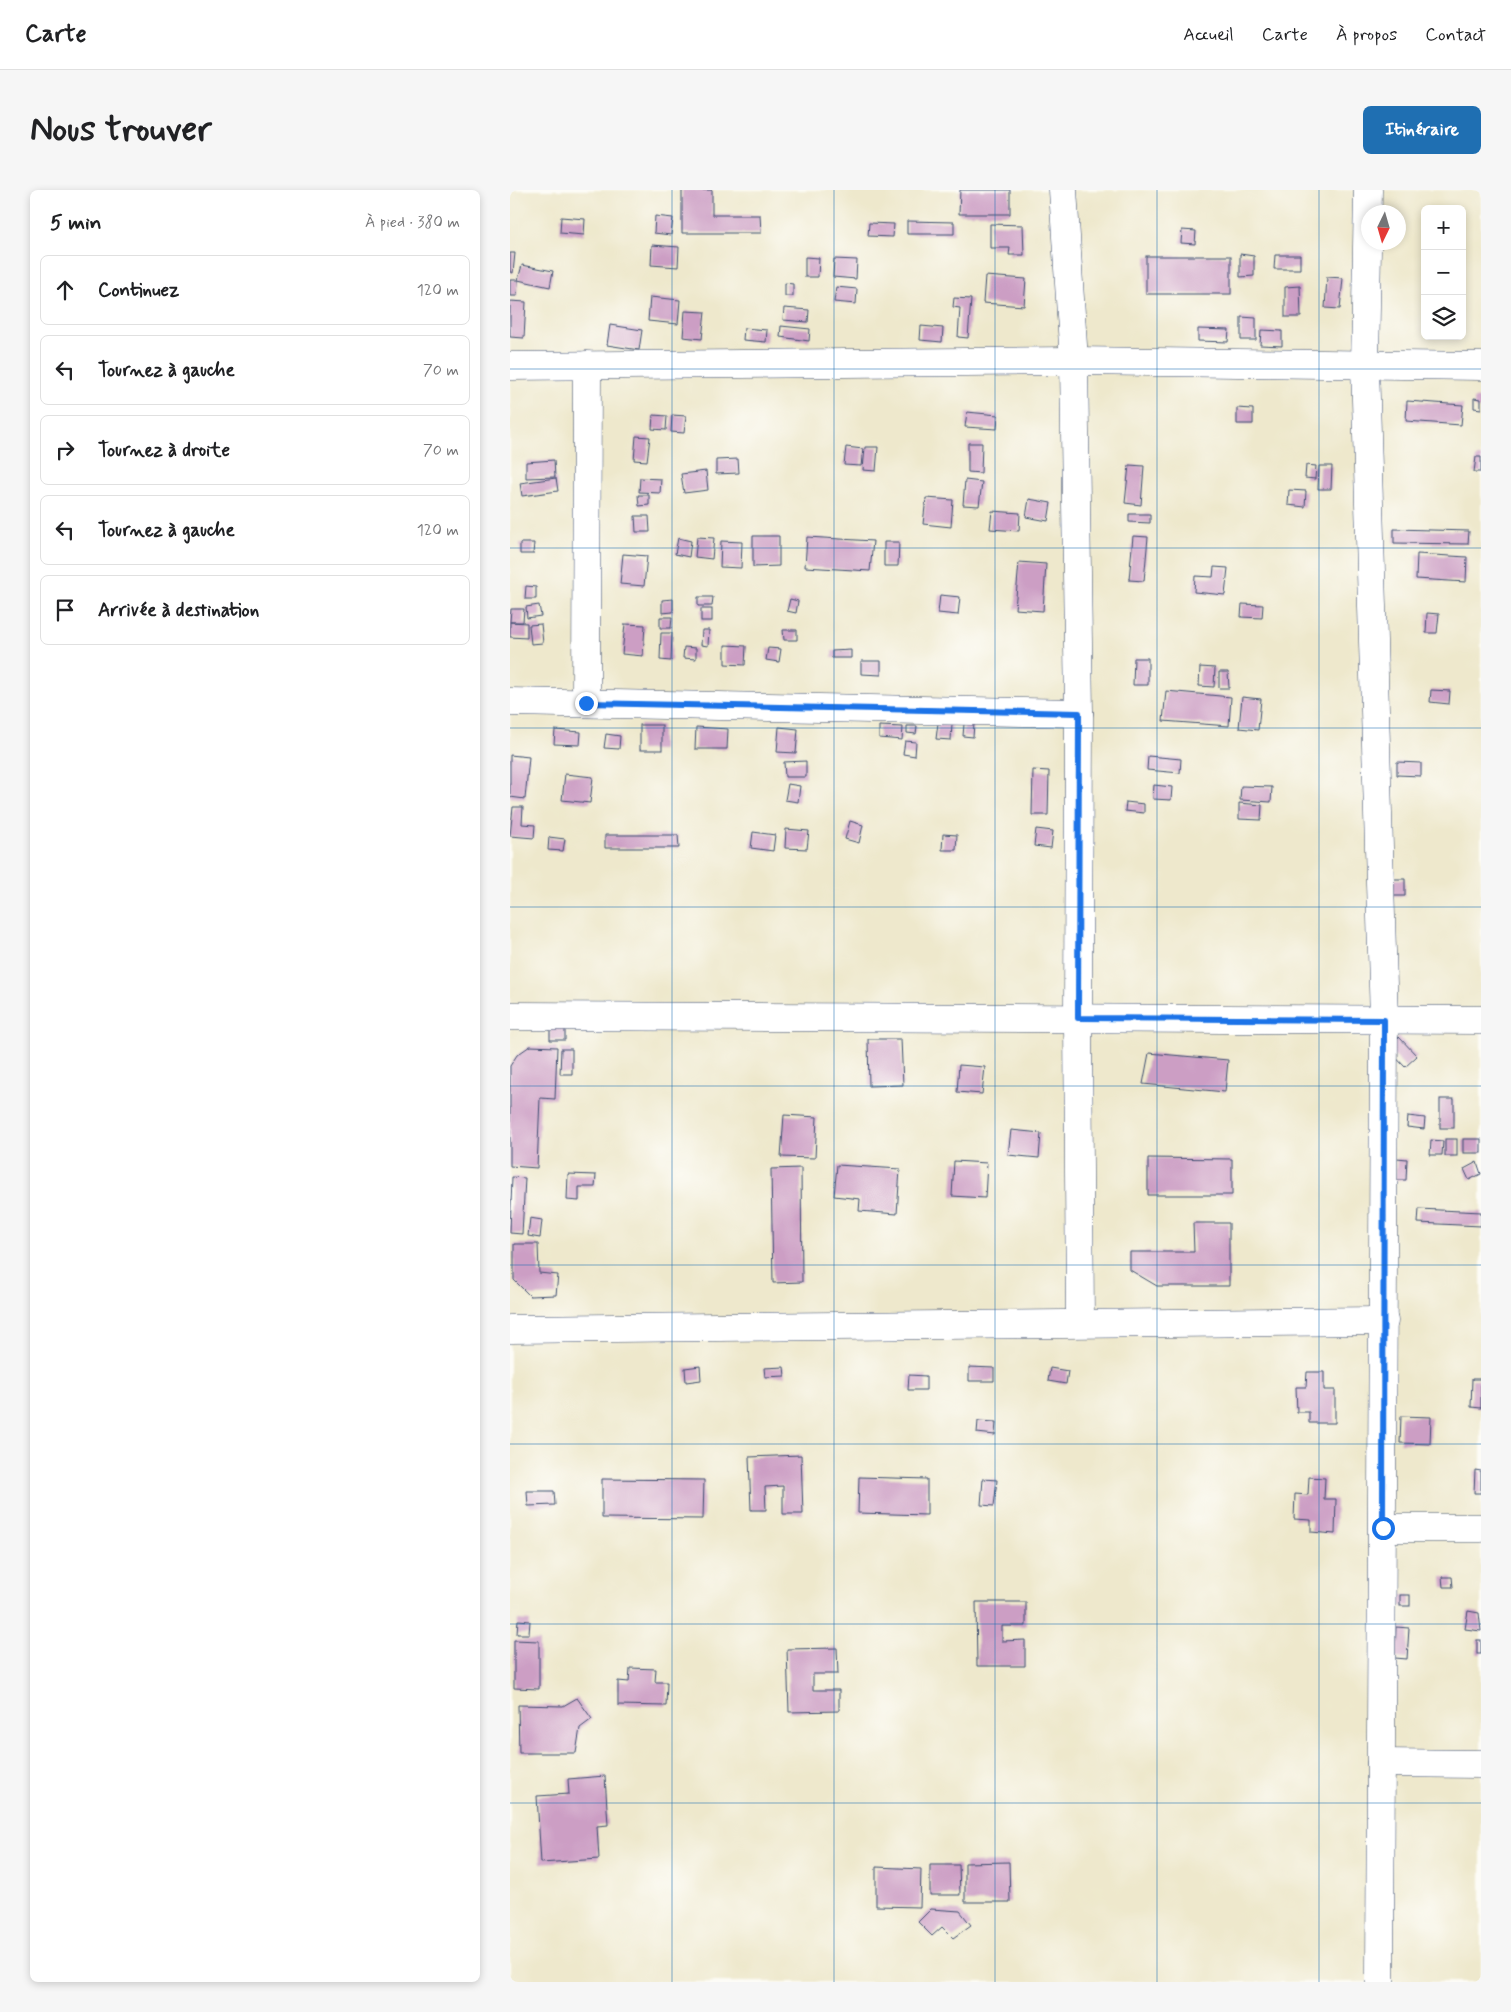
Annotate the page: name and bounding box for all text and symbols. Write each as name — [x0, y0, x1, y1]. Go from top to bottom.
text: Carte — [25, 19, 87, 50]
text: Accueil — [1183, 23, 1234, 47]
text: Carte — [1262, 23, 1308, 47]
text: À propos — [1336, 23, 1397, 47]
text: Contact — [1425, 23, 1486, 47]
button: Itinéraire — [1363, 106, 1481, 154]
text: Nous trouver — [30, 107, 212, 153]
north arrow — [1361, 205, 1406, 250]
map controls — [1421, 205, 1466, 340]
button: + — [1421, 205, 1466, 250]
text: 5 min — [50, 209, 102, 237]
text: À pied · 380 m — [365, 212, 460, 233]
button: − — [1421, 250, 1466, 295]
icon: ahead — [51, 276, 79, 304]
text: Continuez — [98, 278, 179, 303]
text: 120 m — [417, 280, 459, 301]
button: layers — [1421, 295, 1466, 340]
icon: left — [51, 356, 79, 384]
text: Tournez à gauche — [98, 358, 235, 383]
text: 70 m — [423, 360, 459, 381]
icon: right — [51, 436, 79, 464]
text: Tournez à droite — [98, 438, 230, 463]
text: 70 m — [423, 440, 459, 461]
icon: left — [51, 516, 79, 544]
text: Tournez à gauche — [98, 518, 235, 543]
text: 120 m — [417, 520, 459, 541]
icon: arrive — [51, 596, 79, 624]
text: Arrivée à destination — [98, 598, 259, 623]
route end — [575, 692, 598, 715]
route start — [1372, 1517, 1395, 1540]

